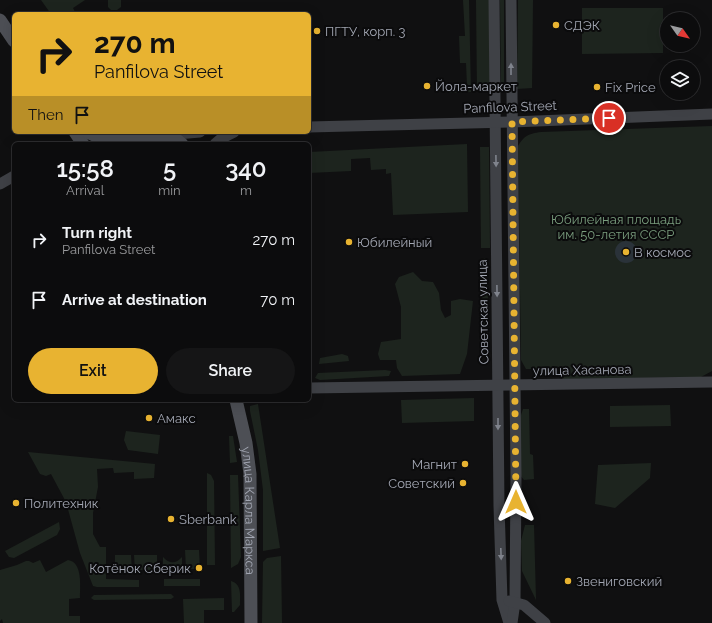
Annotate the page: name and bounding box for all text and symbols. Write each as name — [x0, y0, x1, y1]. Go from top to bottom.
north arrow — [660, 12, 700, 52]
map controls — [660, 12, 700, 100]
place label: СДЭК — [564, 18, 600, 33]
marker: СДЭК — [551, 20, 561, 30]
place label: ПГТУ, корп. 3 — [325, 24, 405, 39]
marker: ПГТУ, корп. 3 — [312, 26, 322, 36]
text: 270 m — [94, 27, 175, 60]
icon: right — [28, 28, 80, 80]
button: layers — [660, 60, 700, 100]
text: Panfilova Street — [94, 61, 223, 82]
one-way arrow — [508, 62, 514, 75]
place label: Йола-маркет — [435, 79, 517, 94]
place label: Fix Price — [605, 80, 656, 95]
marker: Йола-маркет — [422, 81, 432, 91]
marker: Fix Price — [592, 82, 602, 92]
street label: Panfilova Street — [463, 98, 558, 116]
pin — [592, 101, 626, 135]
icon: arrive — [71, 104, 93, 126]
text: Then — [28, 106, 63, 124]
icon: arrive — [598, 107, 620, 129]
text: 15:58 — [56, 154, 114, 183]
text: 5 — [163, 154, 176, 183]
text: 340 — [225, 154, 267, 183]
one-way arrow — [493, 155, 499, 168]
text: Arrival — [66, 183, 104, 198]
text: min — [158, 183, 181, 198]
text: m — [240, 183, 252, 198]
park label: Юбилейная площадь им. 50-летия СССР — [551, 212, 681, 242]
text: Turn right — [62, 224, 132, 242]
icon: right — [28, 229, 50, 251]
text: 270 m — [252, 231, 295, 249]
place label: Юбилейный — [357, 235, 432, 250]
marker: Юбилейный — [344, 237, 354, 247]
text: Panfilova Street — [62, 242, 155, 257]
place label: В космос — [634, 245, 691, 260]
marker: В космос — [621, 247, 631, 257]
street label: Советская улица — [475, 259, 491, 365]
one-way arrow — [494, 285, 500, 298]
icon: arrive — [28, 289, 50, 311]
text: Arrive at destination — [62, 291, 207, 309]
text: 70 m — [260, 291, 295, 309]
button: Exit — [28, 348, 158, 394]
button: Share — [166, 348, 295, 394]
street label: улица Хасанова — [532, 362, 632, 378]
place label: Амакс — [157, 411, 196, 426]
marker: Амакс — [144, 413, 154, 423]
one-way arrow — [495, 418, 501, 431]
street label: улица Карла Маркса — [239, 446, 258, 575]
place label: Магнит — [412, 457, 457, 472]
marker: Магнит — [460, 459, 470, 469]
place label: Советский — [388, 476, 455, 491]
marker: Советский — [458, 478, 468, 488]
position arrow — [495, 481, 537, 523]
place label: Политехник — [24, 496, 99, 511]
marker: Политехник — [11, 498, 21, 508]
place label: Sberbank — [179, 512, 237, 527]
marker: Sberbank — [166, 514, 176, 524]
one-way arrow — [497, 548, 504, 560]
place label: Котёнок Сберик — [89, 561, 191, 576]
marker: Котёнок Сберик — [194, 563, 204, 573]
place label: Звениговский — [576, 574, 662, 589]
marker: Звениговский — [563, 576, 573, 586]

